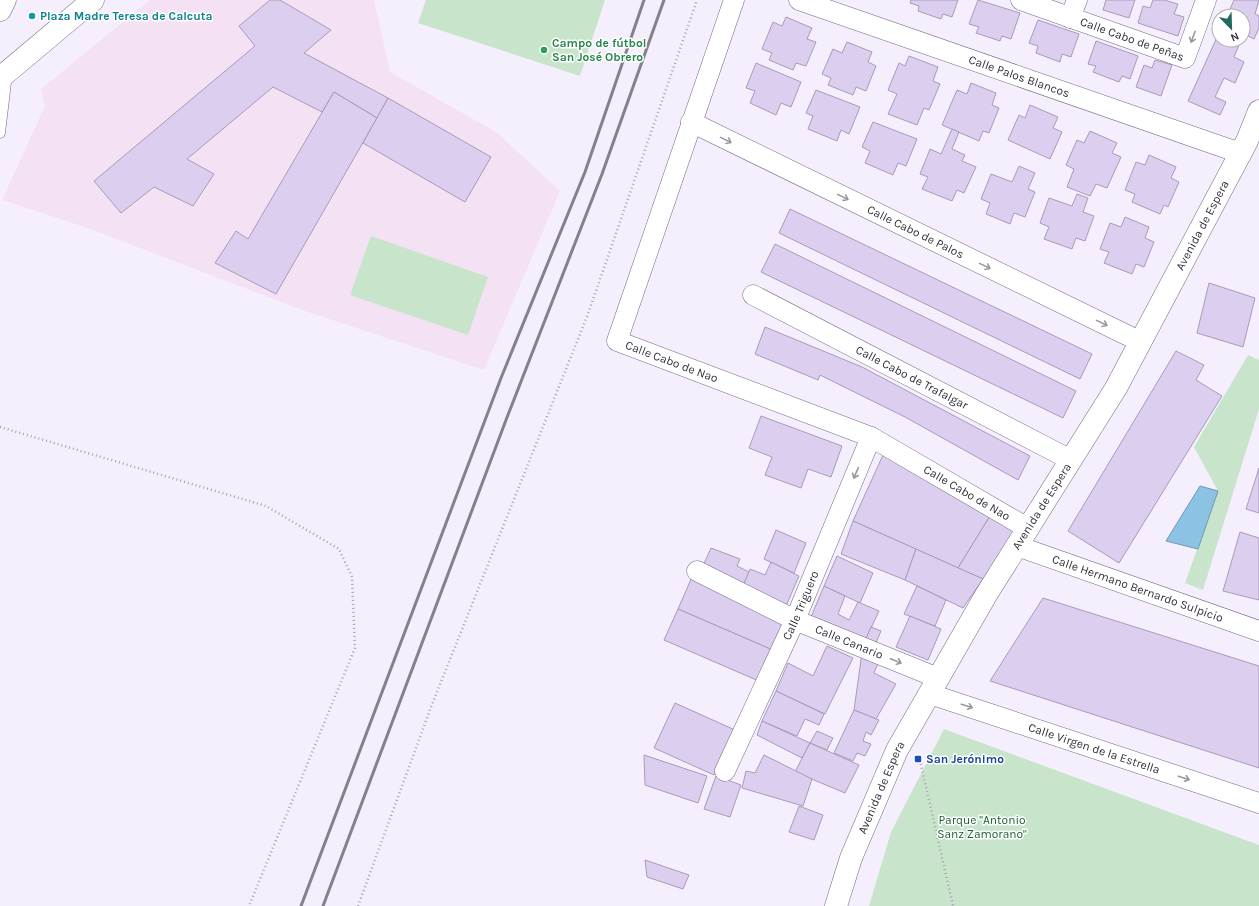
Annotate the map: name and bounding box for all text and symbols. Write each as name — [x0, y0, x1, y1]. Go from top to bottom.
north arrow — [1211, 8, 1251, 48]
place label: Plaza Madre Teresa de Calcuta — [40, 9, 213, 23]
marker: Plaza Madre Teresa de Calcuta — [27, 11, 37, 21]
street label: Calle Cabo de Peñas — [1078, 15, 1186, 64]
text: N — [1229, 29, 1241, 44]
one-way arrow — [1189, 30, 1196, 43]
place label: Campo de fútbol San José Obrero — [552, 36, 646, 64]
marker: Campo de fútbol San José Obrero — [539, 45, 549, 55]
street label: Calle Palos Blancos — [967, 52, 1071, 100]
one-way arrow — [719, 137, 731, 144]
street label: Avenida de Espera — [1173, 178, 1232, 273]
one-way arrow — [836, 193, 848, 201]
street label: Calle Cabo de Palos — [865, 202, 966, 261]
one-way arrow — [978, 263, 990, 270]
one-way arrow — [1095, 320, 1107, 327]
street label: Calle Cabo de Nao — [623, 338, 720, 386]
street label: Calle Cabo de Trafalgar — [853, 343, 971, 413]
street label: Avenida de Espera — [1009, 461, 1074, 552]
street label: Calle Cabo de Nao — [921, 462, 1013, 523]
one-way arrow — [852, 466, 860, 478]
street label: Calle Hermano Bernardo Sulpicio — [1050, 552, 1225, 625]
street label: Calle Triguero — [780, 569, 822, 642]
street label: Calle Canario — [813, 622, 885, 662]
one-way arrow — [890, 658, 902, 665]
one-way arrow — [961, 703, 973, 711]
street label: Calle Virgen de la Estrella — [1027, 720, 1162, 777]
street label: Avenida de Espera — [855, 739, 908, 836]
place label: San Jerónimo — [926, 752, 1004, 766]
marker: San Jerónimo — [913, 754, 923, 764]
one-way arrow — [1177, 775, 1190, 782]
park label: Parque "Antonio Sanz Zamorano" — [937, 813, 1027, 841]

